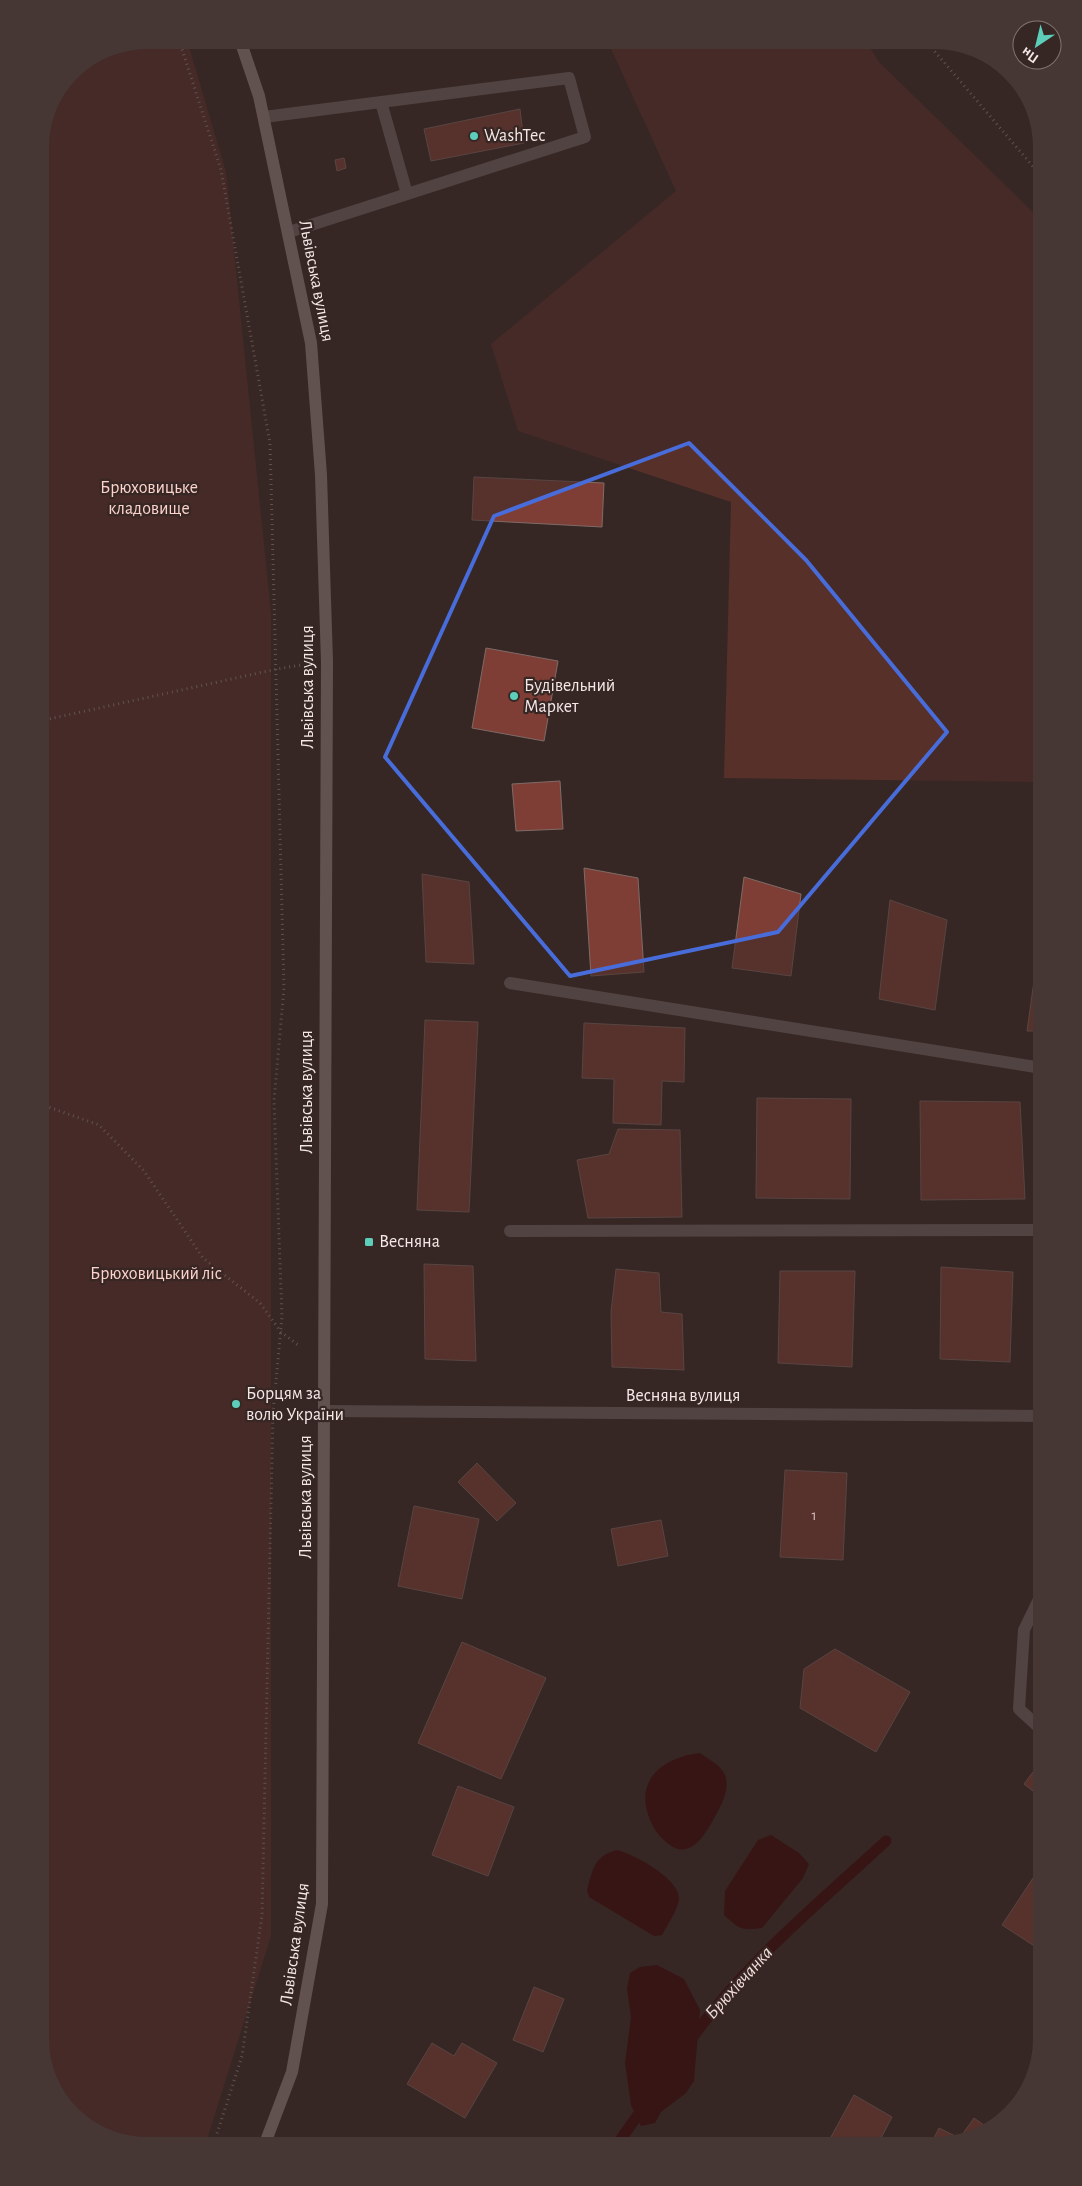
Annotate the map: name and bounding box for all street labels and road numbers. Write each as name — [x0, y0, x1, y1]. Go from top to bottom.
street label: Львівська вулиця — [295, 219, 337, 343]
street label: Львівська вулиця — [299, 625, 317, 749]
street label: Львівська вулиця — [298, 1030, 316, 1154]
street label: Весняна вулиця — [625, 1387, 741, 1405]
street label: Львівська вулиця — [297, 1435, 315, 1559]
street label: Львівська вулиця — [277, 1882, 313, 2006]

